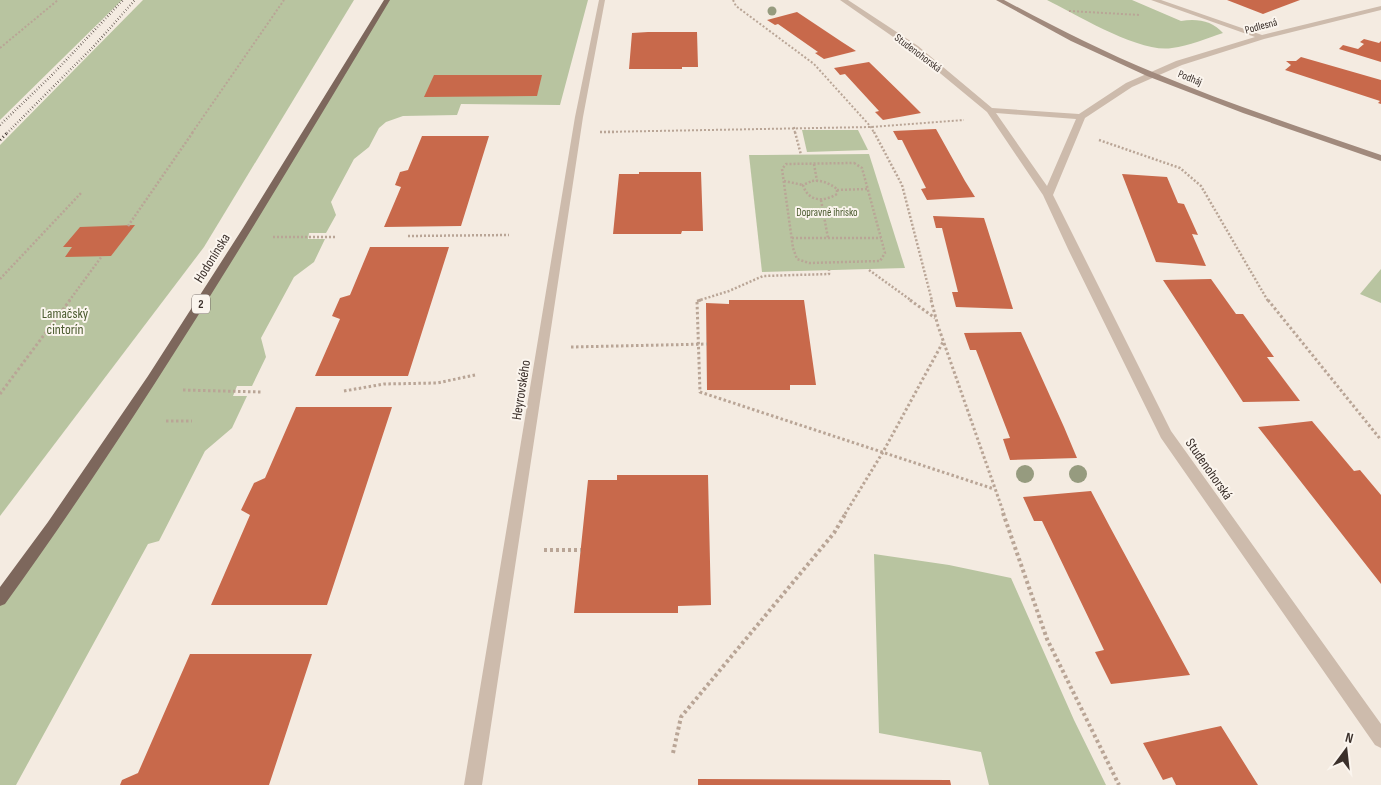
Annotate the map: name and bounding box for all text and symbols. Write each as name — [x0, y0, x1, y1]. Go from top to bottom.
street label: Podlesná — [1243, 15, 1279, 37]
street label: Studenohorská — [892, 31, 944, 75]
street label: Podháj — [1176, 67, 1204, 89]
park label: Dopravné ihrisko — [796, 206, 858, 219]
street label: Hodonínska — [190, 230, 234, 286]
road number: 2 — [192, 294, 210, 314]
park label: Lamačský cintorín — [42, 305, 89, 338]
street label: Heyrovského — [508, 359, 534, 421]
street label: Studenohorská — [1182, 435, 1236, 503]
north arrow — [1321, 725, 1371, 775]
text: N — [1343, 729, 1355, 747]

